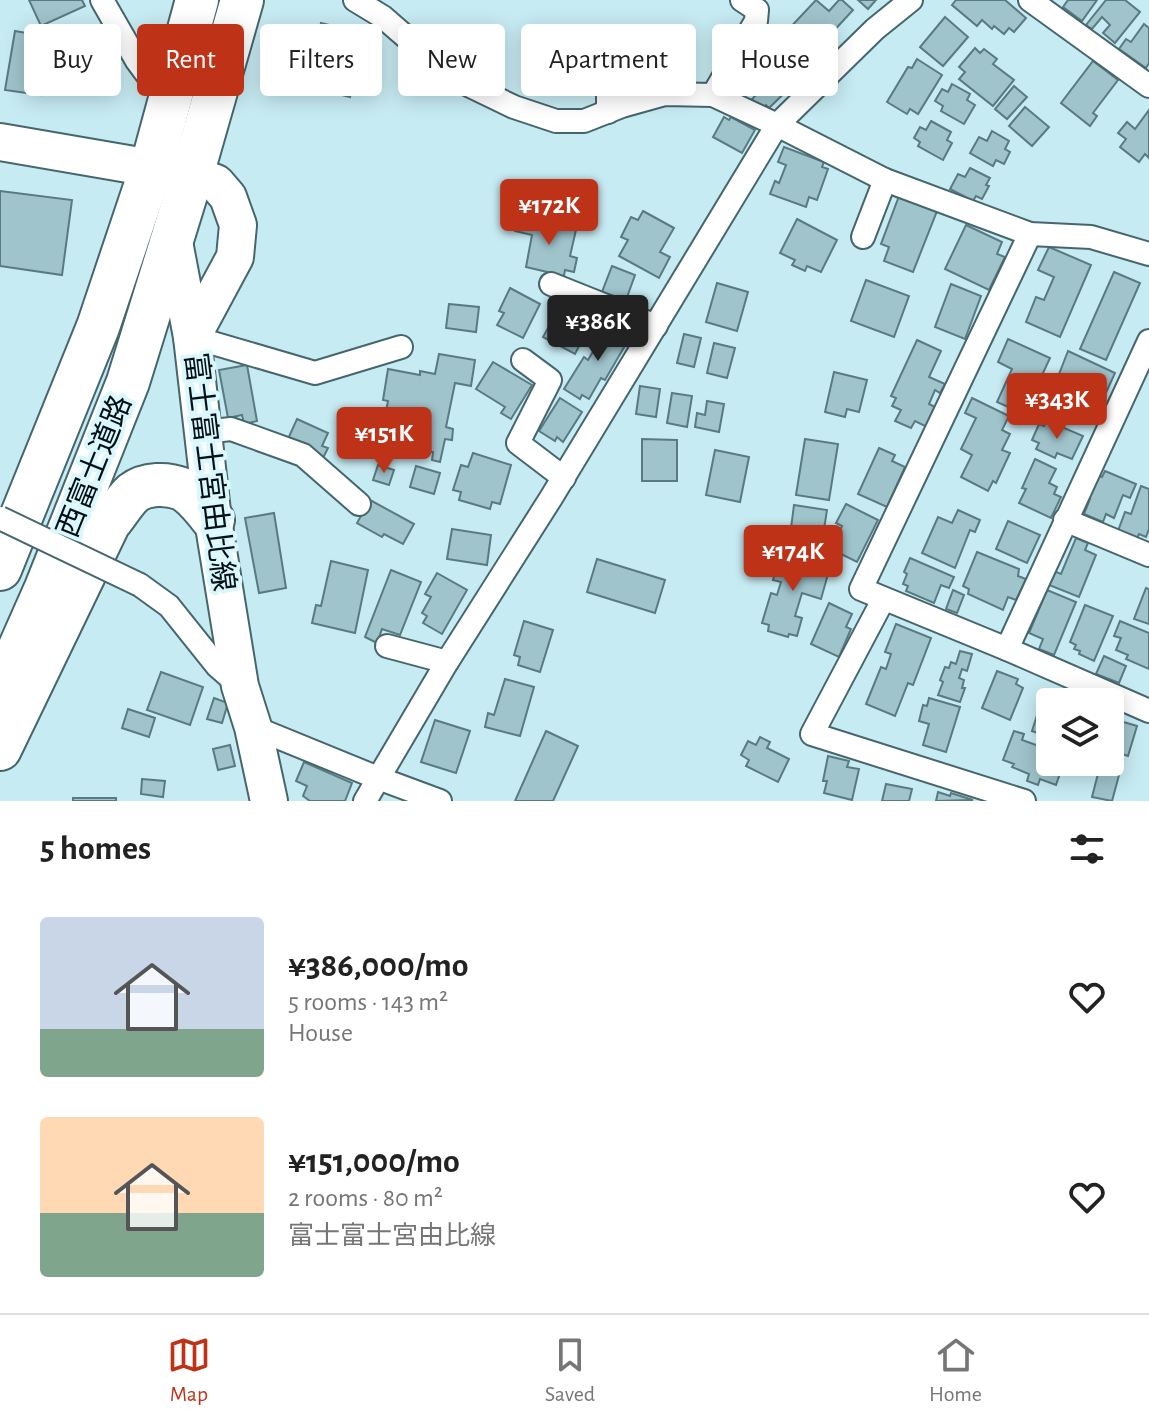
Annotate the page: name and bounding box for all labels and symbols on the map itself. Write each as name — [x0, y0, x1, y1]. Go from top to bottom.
pin: ¥172K — [493, 179, 605, 247]
pin: ¥386K — [542, 295, 654, 363]
street label: 富士富士宮由比線 — [179, 351, 241, 593]
pin: ¥343K — [1001, 373, 1113, 441]
street label: 西富士道路 — [51, 390, 137, 542]
pin: ¥151K — [328, 407, 440, 475]
pin: ¥174K — [737, 525, 849, 593]

